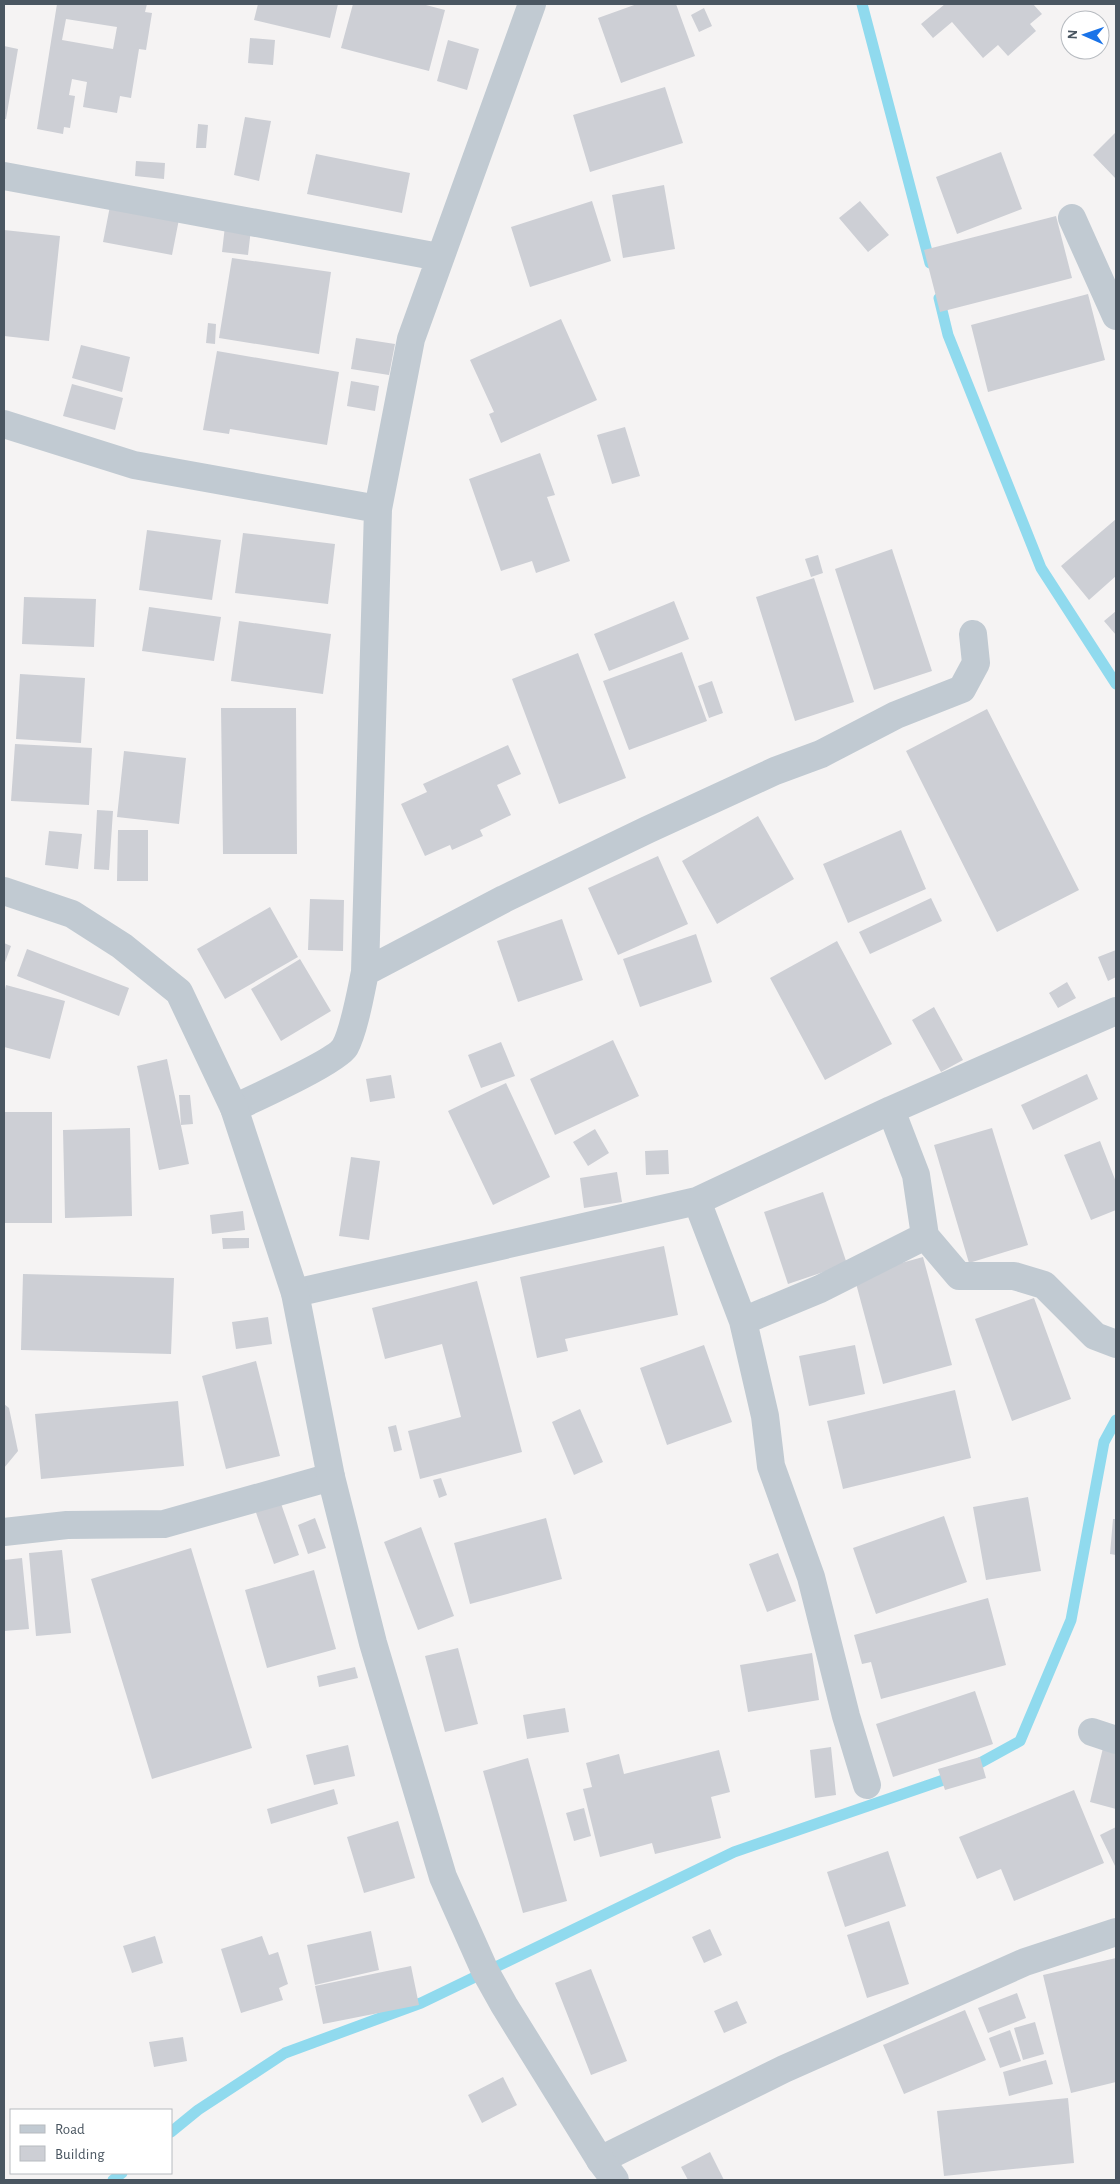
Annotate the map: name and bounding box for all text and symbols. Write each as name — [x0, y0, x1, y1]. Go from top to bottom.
north arrow — [1060, 10, 1110, 60]
text: N — [1066, 29, 1080, 40]
legend — [10, 2109, 172, 2174]
text: Road — [55, 2122, 85, 2137]
text: Building — [55, 2147, 105, 2162]

